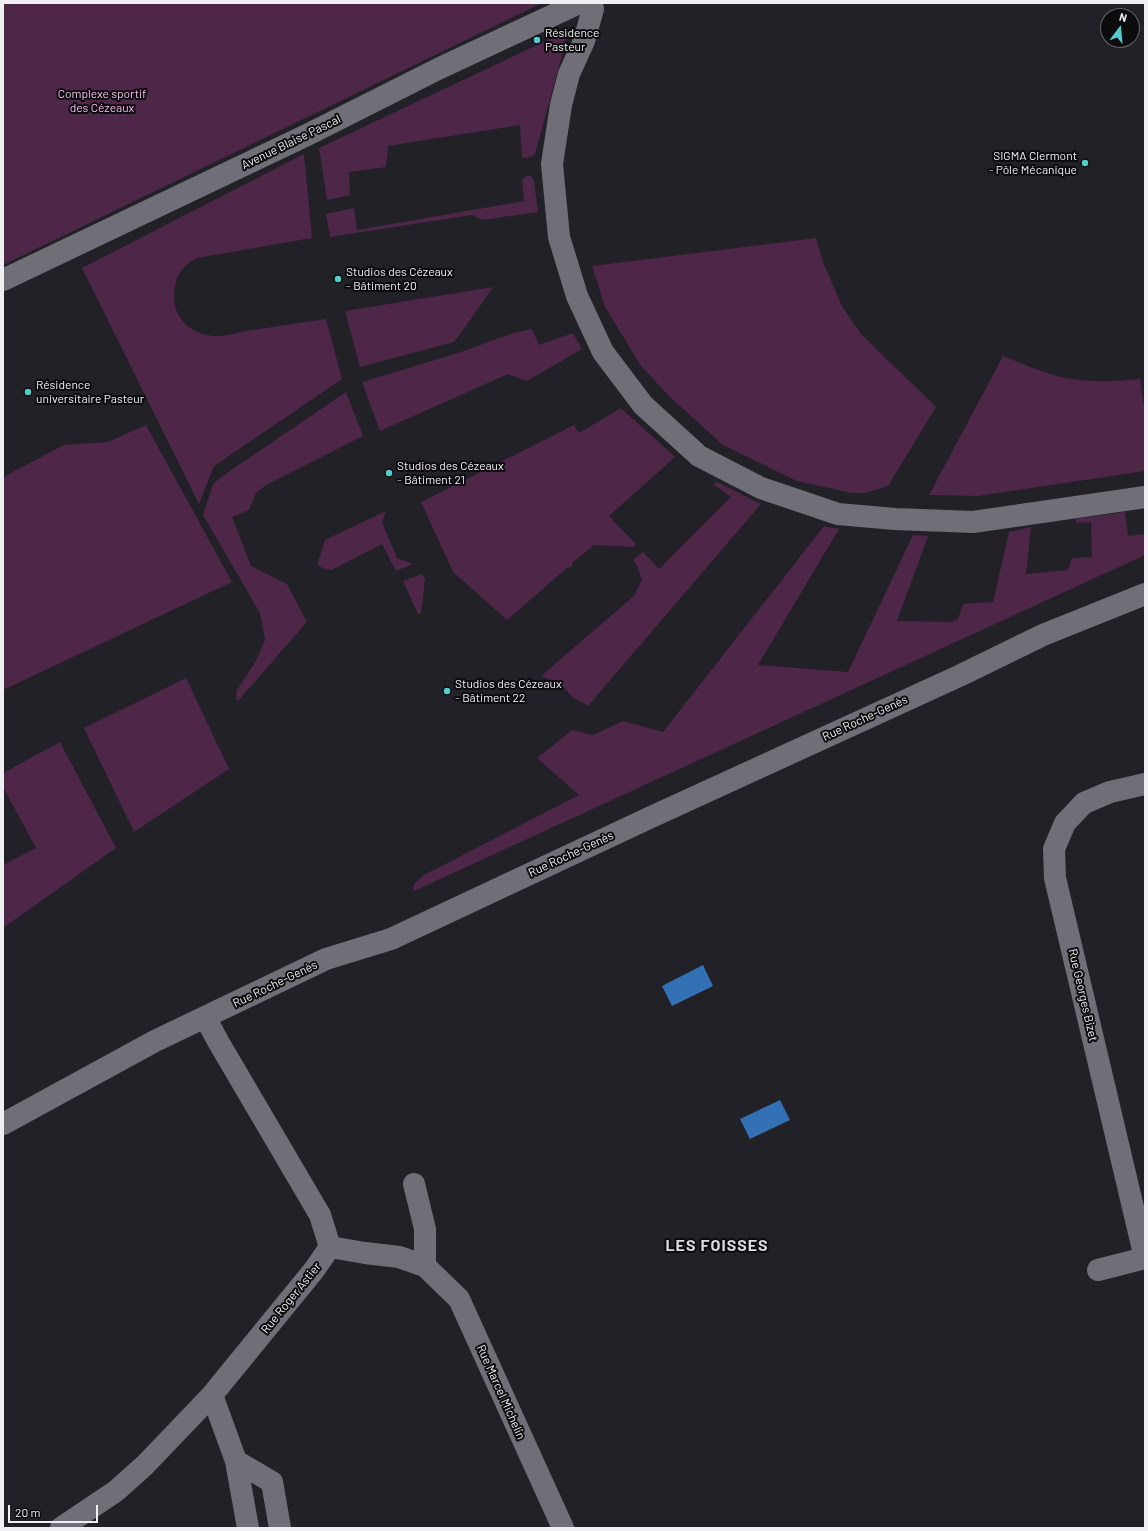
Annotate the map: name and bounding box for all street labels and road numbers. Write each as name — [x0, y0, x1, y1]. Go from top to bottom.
street label: Avenue Blaise Pascal — [239, 112, 343, 172]
street label: Rue Roche-Genès — [820, 692, 910, 744]
street label: Rue Roche-Genès — [526, 828, 616, 880]
street label: Rue Georges Bizet — [1065, 947, 1101, 1043]
street label: Rue Roche-Genès — [230, 957, 320, 1011]
street label: Rue Roger Astier — [258, 1260, 324, 1336]
street label: Rue Marcel Michelin — [474, 1342, 528, 1442]

